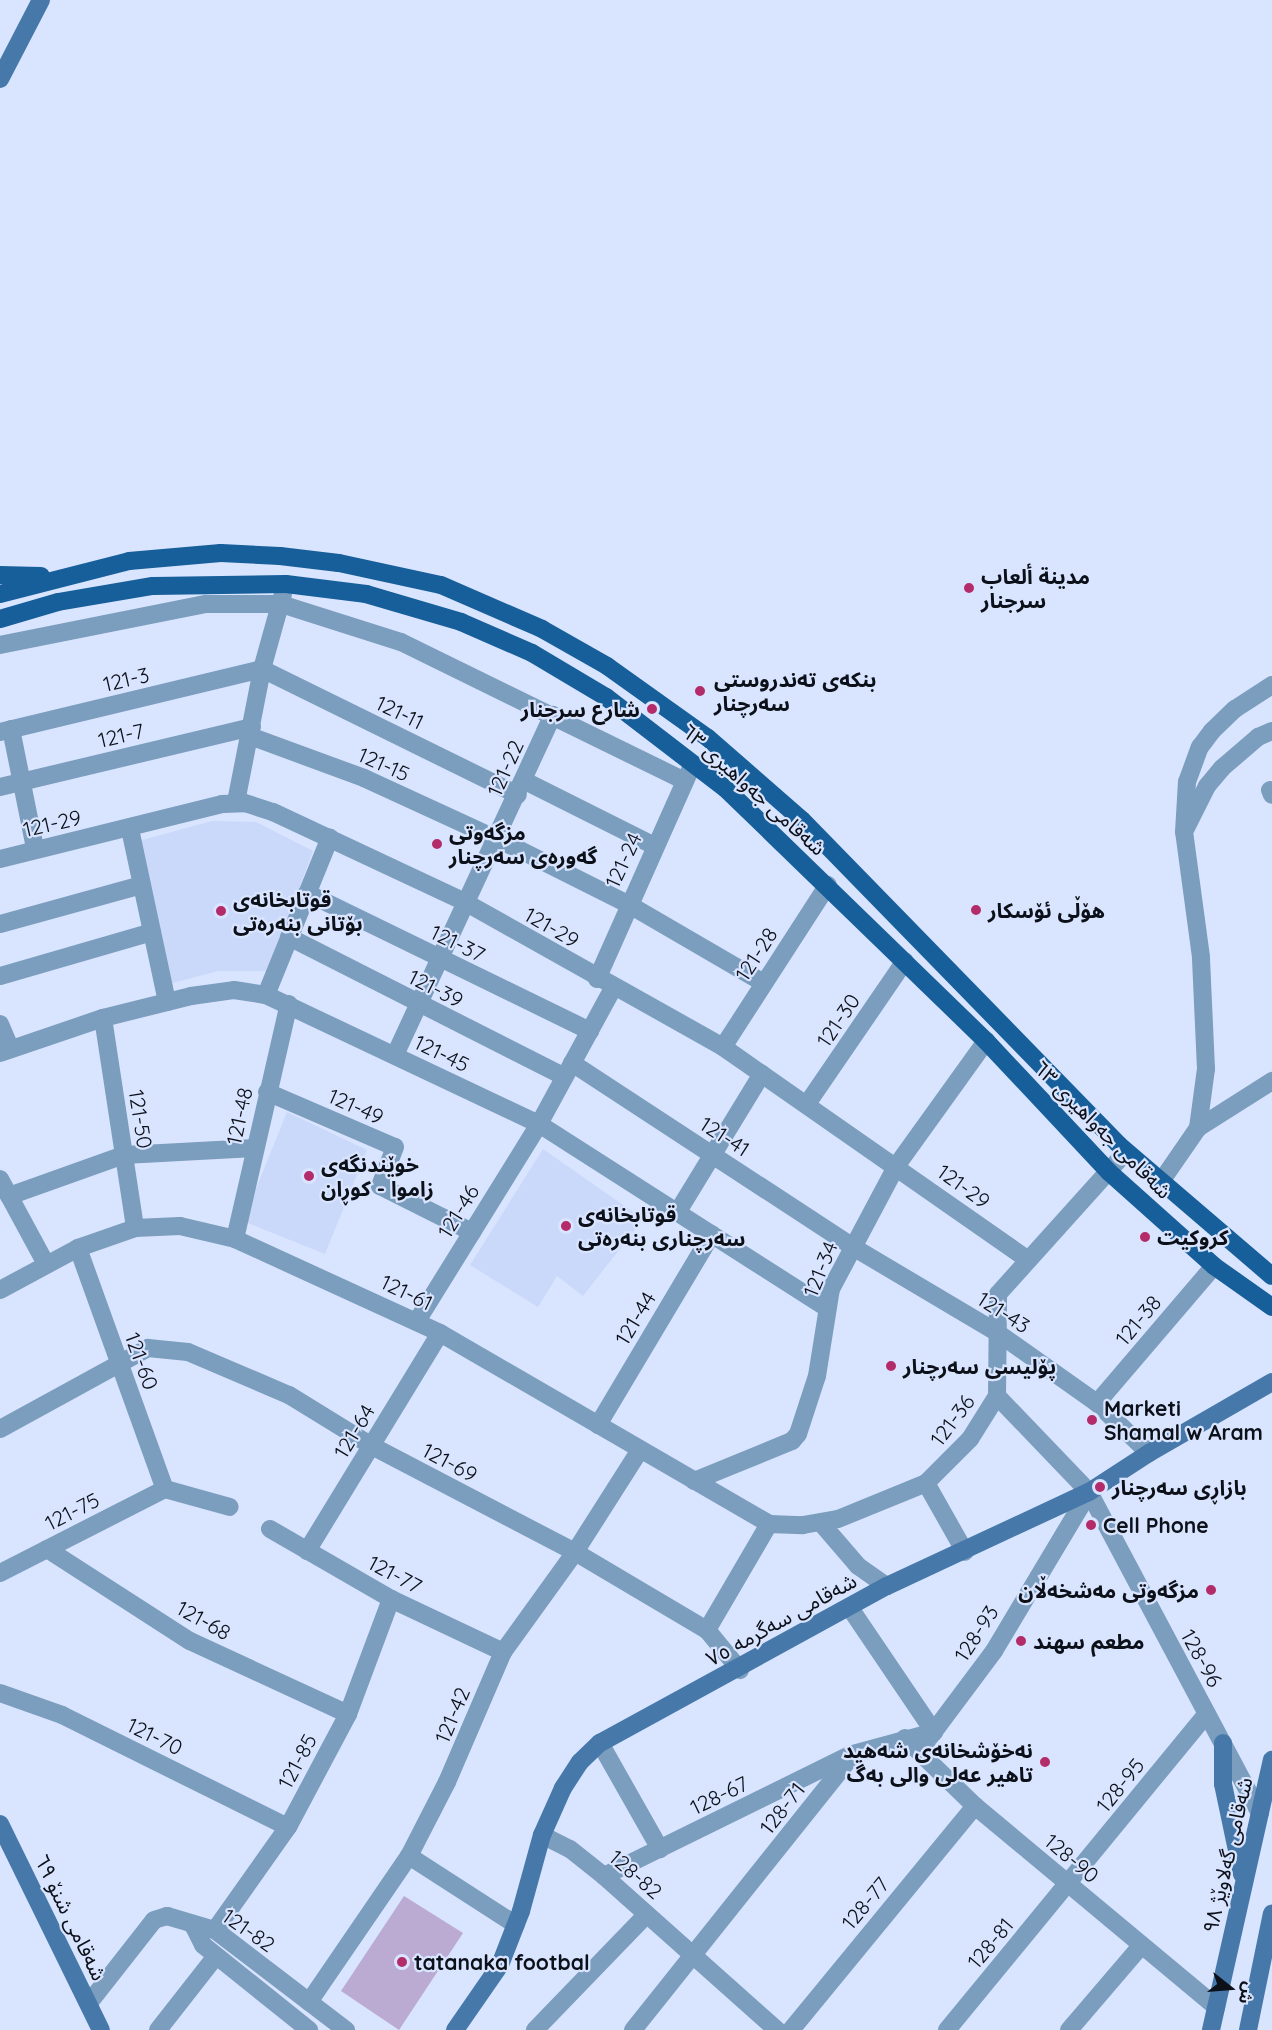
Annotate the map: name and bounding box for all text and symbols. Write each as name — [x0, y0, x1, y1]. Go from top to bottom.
place label: مدينة ألعاب سرجنار — [981, 563, 1090, 613]
marker: مدينة ألعاب سرجنار — [962, 581, 976, 595]
street label: 121-3 — [101, 662, 151, 696]
place label: بنکەی تەندروستی سەرچنار — [714, 666, 876, 716]
marker: بنکەی تەندروستی سەرچنار — [691, 682, 709, 700]
street label: 121-11 — [372, 690, 428, 734]
place label: شارع سرجنار — [521, 696, 640, 722]
marker: شارع سرجنار — [645, 702, 659, 716]
street label: 121-7 — [96, 718, 146, 752]
street label: شەقامی جەواهیری ٦٣ — [677, 718, 831, 860]
street label: 121-22 — [482, 736, 528, 800]
street label: 121-15 — [354, 742, 414, 786]
street label: 121-29 — [21, 804, 83, 842]
place label: مزگەوتی گەورەی سەرچنار — [449, 819, 597, 869]
street label: 121-24 — [599, 829, 647, 891]
marker: مزگەوتی گەورەی سەرچنار — [430, 837, 444, 851]
place label: قوتابخانەی بۆتانی بنەرەتی — [233, 886, 363, 936]
place label: هۆڵی ئۆسکار — [988, 897, 1105, 923]
street label: 121-29 — [520, 901, 584, 953]
marker: هۆڵی ئۆسکار — [969, 903, 983, 917]
marker: قوتابخانەی بۆتانی بنەرەتی — [214, 904, 228, 918]
street label: 121-37 — [427, 919, 489, 967]
street label: 121-28 — [730, 923, 782, 985]
street label: 121-39 — [404, 964, 468, 1012]
street label: 121-30 — [811, 989, 865, 1051]
street label: 121-45 — [410, 1029, 474, 1077]
street label: شەقامی جەواهیری ٦٣ — [1029, 1055, 1177, 1203]
street label: 121-49 — [325, 1083, 387, 1129]
street label: 121-48 — [221, 1085, 257, 1147]
street label: 121-50 — [124, 1088, 158, 1150]
street label: 121-41 — [695, 1111, 755, 1161]
place label: خوێندنگەی زاموا - کوڕان — [321, 1151, 434, 1201]
street label: 121-29 — [933, 1159, 995, 1213]
marker: خوێندنگەی زاموا - کوڕان — [302, 1169, 316, 1183]
street label: 121-46 — [432, 1180, 484, 1242]
place label: قوتابخانەی سەرچناری بنەرەتی — [578, 1201, 745, 1251]
marker: قوتابخانەی سەرچناری بنەرەتی — [559, 1219, 573, 1233]
place label: كروكيت — [1157, 1224, 1229, 1250]
marker: كروكيت — [1138, 1230, 1152, 1244]
street label: 121-34 — [798, 1238, 842, 1300]
street label: 121-61 — [377, 1269, 437, 1315]
street label: 121-43 — [973, 1286, 1035, 1338]
street label: 121-44 — [609, 1287, 661, 1349]
street label: 121-38 — [1110, 1290, 1166, 1350]
street label: 121-60 — [120, 1329, 164, 1393]
place label: پۆلیسی سەرچنار — [903, 1353, 1056, 1379]
marker: پۆلیسی سەرچنار — [884, 1359, 898, 1373]
street label: 121-36 — [925, 1389, 979, 1451]
place label: Marketi Shamal w Aram — [1104, 1395, 1263, 1445]
street label: 121-64 — [328, 1400, 380, 1462]
marker: Marketi Shamal w Aram — [1085, 1413, 1099, 1427]
street label: 121-69 — [418, 1437, 482, 1487]
place label: بازاڕی سەرچنار — [1112, 1474, 1247, 1500]
marker: بازاڕی سەرچنار — [1093, 1480, 1107, 1494]
street label: 121-75 — [41, 1487, 103, 1535]
place label: Cell Phone — [1103, 1512, 1209, 1538]
marker: Cell Phone — [1084, 1518, 1098, 1532]
street label: 121-77 — [364, 1550, 426, 1598]
street label: شەقامی سەگرمە ٧٥ — [701, 1567, 861, 1671]
place label: مزگەوتی مەشخەڵان — [1018, 1577, 1199, 1603]
marker: مزگەوتی مەشخەڵان — [1204, 1583, 1218, 1597]
street label: 121-68 — [173, 1595, 235, 1645]
street label: 128-93 — [949, 1600, 1003, 1666]
street label: 128-96 — [1176, 1625, 1228, 1691]
place label: مطعم سهند — [1033, 1628, 1145, 1654]
marker: مطعم سهند — [1014, 1634, 1028, 1648]
street label: 121-42 — [429, 1683, 475, 1747]
street label: 121-70 — [123, 1712, 187, 1760]
street label: 121-85 — [272, 1729, 322, 1793]
place label: نەخۆشخانەی شەهید تاهیر عەلی والی بەگ — [843, 1737, 1033, 1787]
street label: 128-95 — [1091, 1753, 1149, 1817]
marker: نەخۆشخانەی شەهید تاهیر عەلی والی بەگ — [1038, 1755, 1052, 1769]
street label: 128-67 — [686, 1770, 752, 1820]
street label: شەقامی گەلاوێژ ٩٨ — [1197, 1775, 1257, 1935]
street label: 128-71 — [754, 1777, 810, 1839]
street label: 128-90 — [1040, 1828, 1104, 1888]
street label: 128-82 — [604, 1844, 668, 1904]
street label: شەقامی شنۆ ٦٩ — [29, 1850, 113, 1984]
street label: 128-77 — [836, 1872, 894, 1934]
street label: 121-82 — [218, 1903, 280, 1957]
street label: 128-81 — [962, 1913, 1018, 1973]
place label: tatanaka footbal — [414, 1949, 590, 1975]
marker: tatanaka footbal — [395, 1955, 409, 1969]
north arrow — [1200, 1958, 1260, 2018]
text: ش — [1234, 1980, 1260, 2007]

